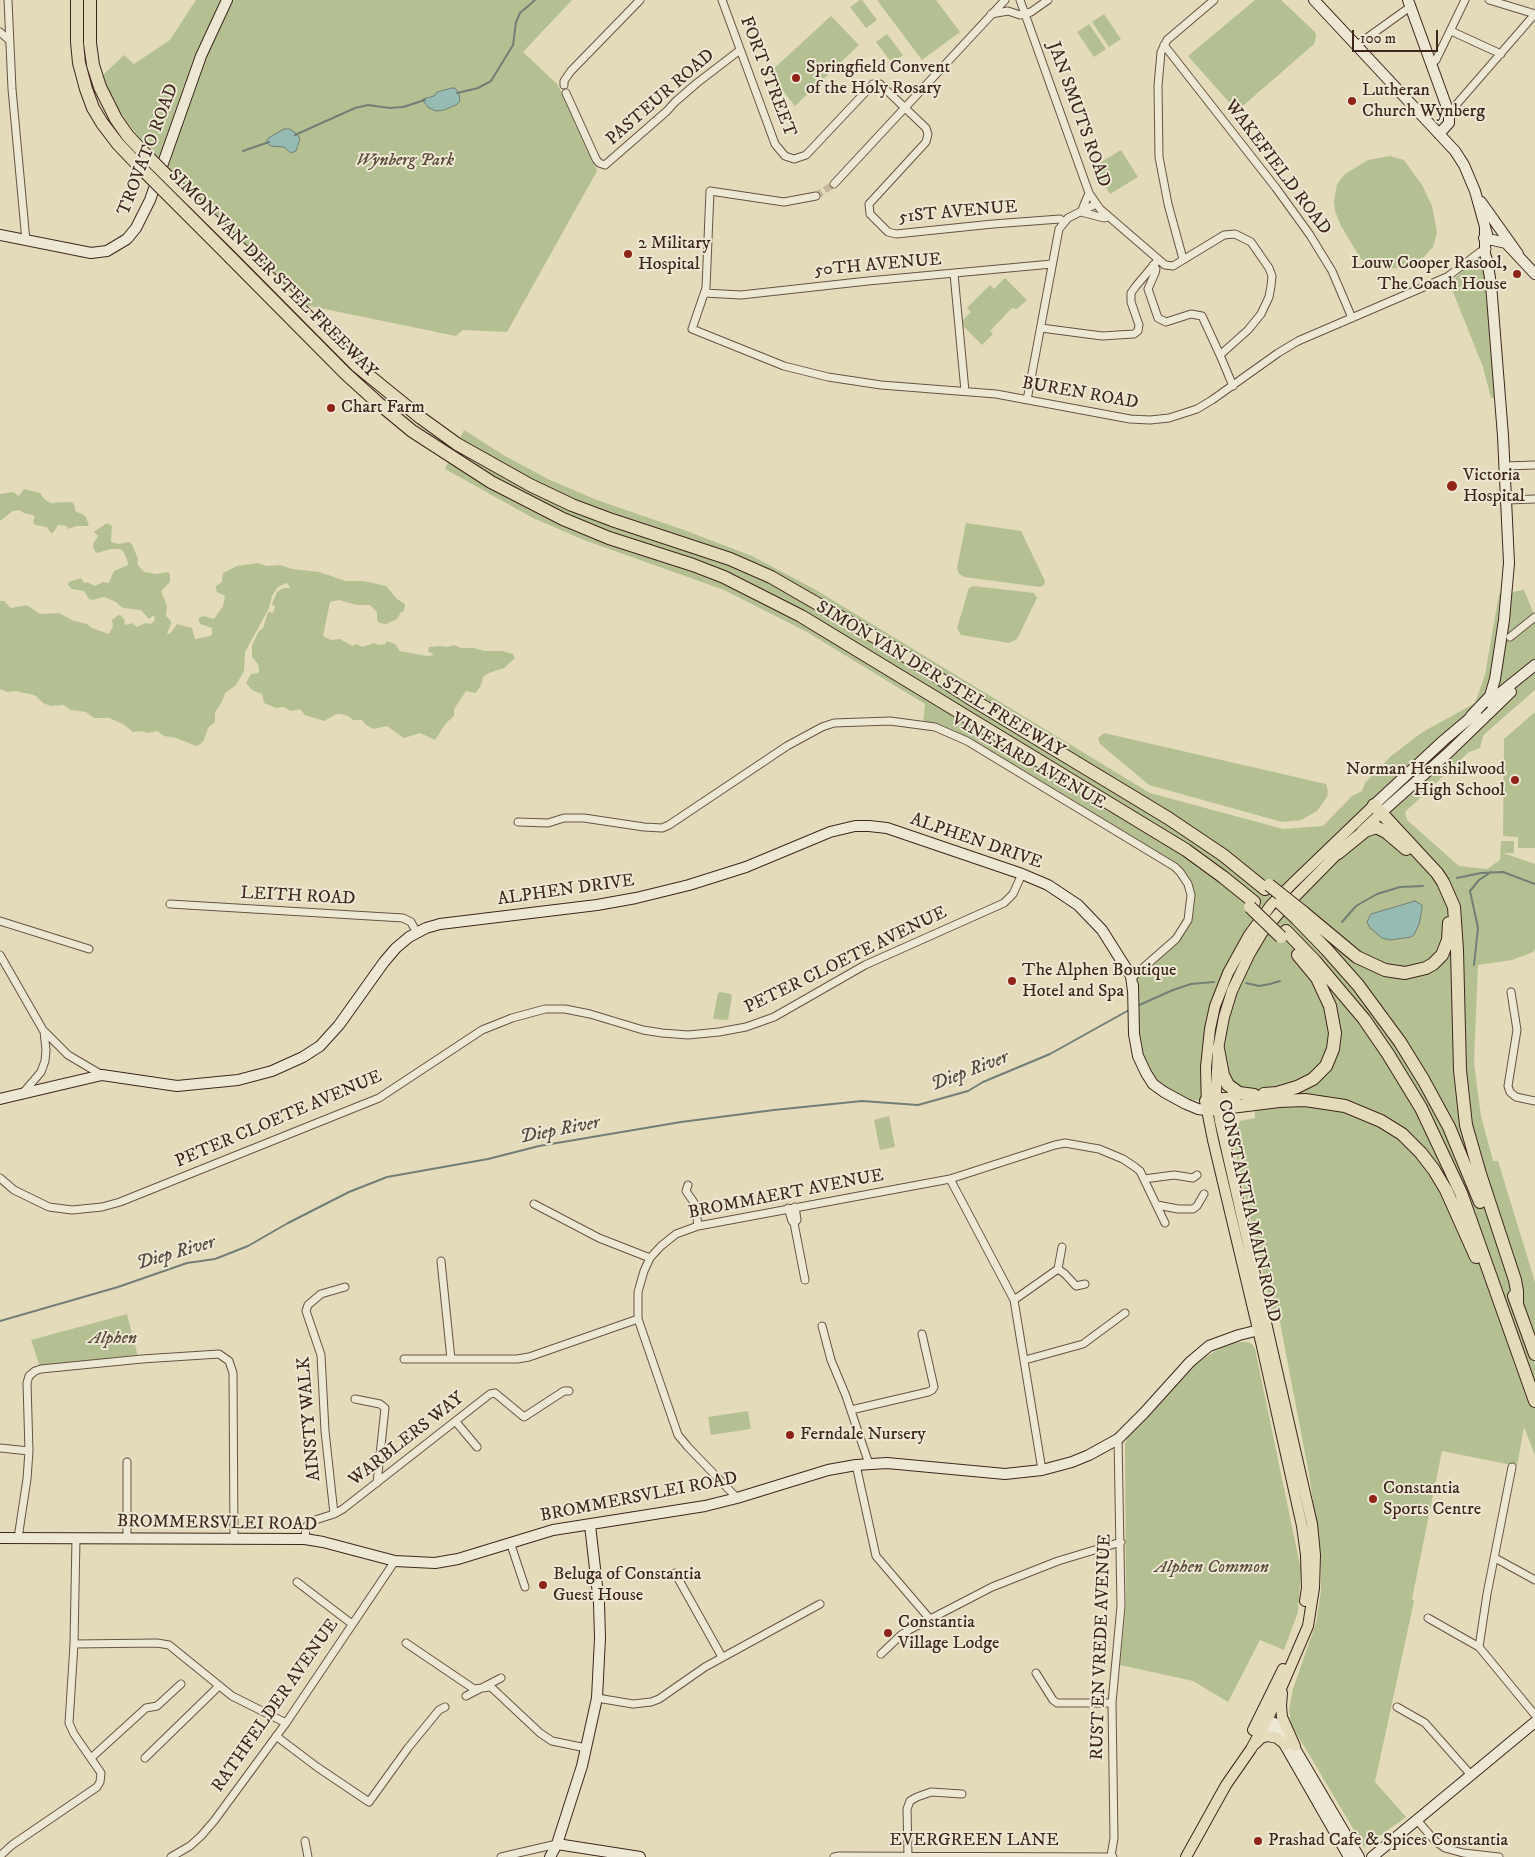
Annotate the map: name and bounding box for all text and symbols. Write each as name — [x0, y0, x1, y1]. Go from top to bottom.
street label: FORT STREET — [734, 14, 800, 140]
scale bar — [1355, 20, 1441, 52]
text: 100 m — [1360, 29, 1396, 48]
street label: JAN SMUTS ROAD — [1042, 39, 1114, 191]
street label: PASTEUR ROAD — [603, 45, 719, 151]
place label: Springfield Convent of the Holy Rosary — [806, 57, 950, 100]
marker: Springfield Convent of the Holy Rosary — [790, 72, 802, 84]
place label: Lutheran Church Wynberg — [1362, 80, 1485, 122]
street label: TROVATO ROAD — [114, 81, 184, 219]
marker: Lutheran Church Wynberg — [1346, 95, 1358, 107]
street label: WAKEFIELD ROAD — [1219, 96, 1335, 240]
park label: Wynberg Park — [356, 150, 454, 172]
street label: SIMON VAN DER STEL FREEWAY — [163, 165, 381, 383]
street label: 51ST AVENUE — [898, 197, 1018, 229]
place label: 2 Military Hospital — [638, 233, 710, 276]
marker: 2 Military Hospital — [622, 248, 634, 260]
street label: 50TH AVENUE — [813, 250, 943, 282]
place label: Louw Cooper Rasool, The Coach House — [1351, 253, 1507, 296]
marker: Louw Cooper Rasool, The Coach House — [1511, 268, 1523, 280]
street label: BUREN ROAD — [1020, 373, 1140, 415]
place label: Chart Farm — [341, 397, 425, 419]
marker: Chart Farm — [325, 402, 337, 414]
place label: Victoria Hospital — [1463, 465, 1525, 508]
marker: Victoria Hospital — [1445, 479, 1459, 493]
street label: SIMON VAN DER STEL FREEWAY — [812, 597, 1068, 763]
street label: VINEYARD AVENUE — [947, 709, 1109, 815]
place label: Norman Henshilwood High School — [1346, 759, 1505, 802]
marker: Norman Henshilwood High School — [1509, 774, 1521, 786]
street label: ALPHEN DRIVE — [907, 809, 1045, 875]
street label: ALPHEN DRIVE — [496, 871, 636, 911]
street label: LEITH ROAD — [240, 883, 356, 911]
street label: PETER CLOETE AVENUE — [741, 903, 951, 1019]
place label: The Alphen Boutique Hotel and Spa — [1022, 960, 1177, 1002]
marker: The Alphen Boutique Hotel and Spa — [1006, 975, 1018, 987]
water label: Diep River — [928, 1047, 1012, 1097]
street label: PETER CLOETE AVENUE — [172, 1067, 386, 1173]
street label: CONSTANTIA MAIN ROAD — [1212, 1098, 1284, 1324]
water label: Diep River — [518, 1112, 602, 1150]
street label: BROMMAERT AVENUE — [686, 1165, 886, 1225]
water label: Diep River — [134, 1232, 218, 1276]
park label: Alphen — [89, 1328, 137, 1350]
street label: AINSTY WALK — [294, 1356, 326, 1482]
street label: WARBLERS WAY — [345, 1388, 469, 1492]
place label: Ferndale Nursery — [800, 1424, 926, 1446]
marker: Ferndale Nursery — [784, 1429, 796, 1441]
street label: BROMMERSVLEI ROAD — [539, 1468, 739, 1528]
place label: Constantia Sports Centre — [1383, 1478, 1481, 1520]
marker: Constantia Sports Centre — [1367, 1493, 1379, 1505]
street label: BROMMERSVLEI ROAD — [117, 1511, 317, 1537]
street label: RUST EN VREDE AVENUE — [1087, 1534, 1117, 1760]
park label: Alphen Common — [1155, 1557, 1269, 1579]
place label: Beluga of Constantia Guest House — [553, 1564, 701, 1606]
marker: Beluga of Constantia Guest House — [537, 1579, 549, 1591]
place label: Constantia Village Lodge — [898, 1612, 999, 1655]
street label: RATHFELDER AVENUE — [208, 1615, 344, 1797]
marker: Constantia Village Lodge — [882, 1627, 894, 1639]
street label: EVERGREEN LANE — [889, 1830, 1059, 1852]
place label: Prashad Cafe & Spices Constantia — [1268, 1830, 1508, 1852]
marker: Prashad Cafe & Spices Constantia — [1252, 1835, 1264, 1847]

